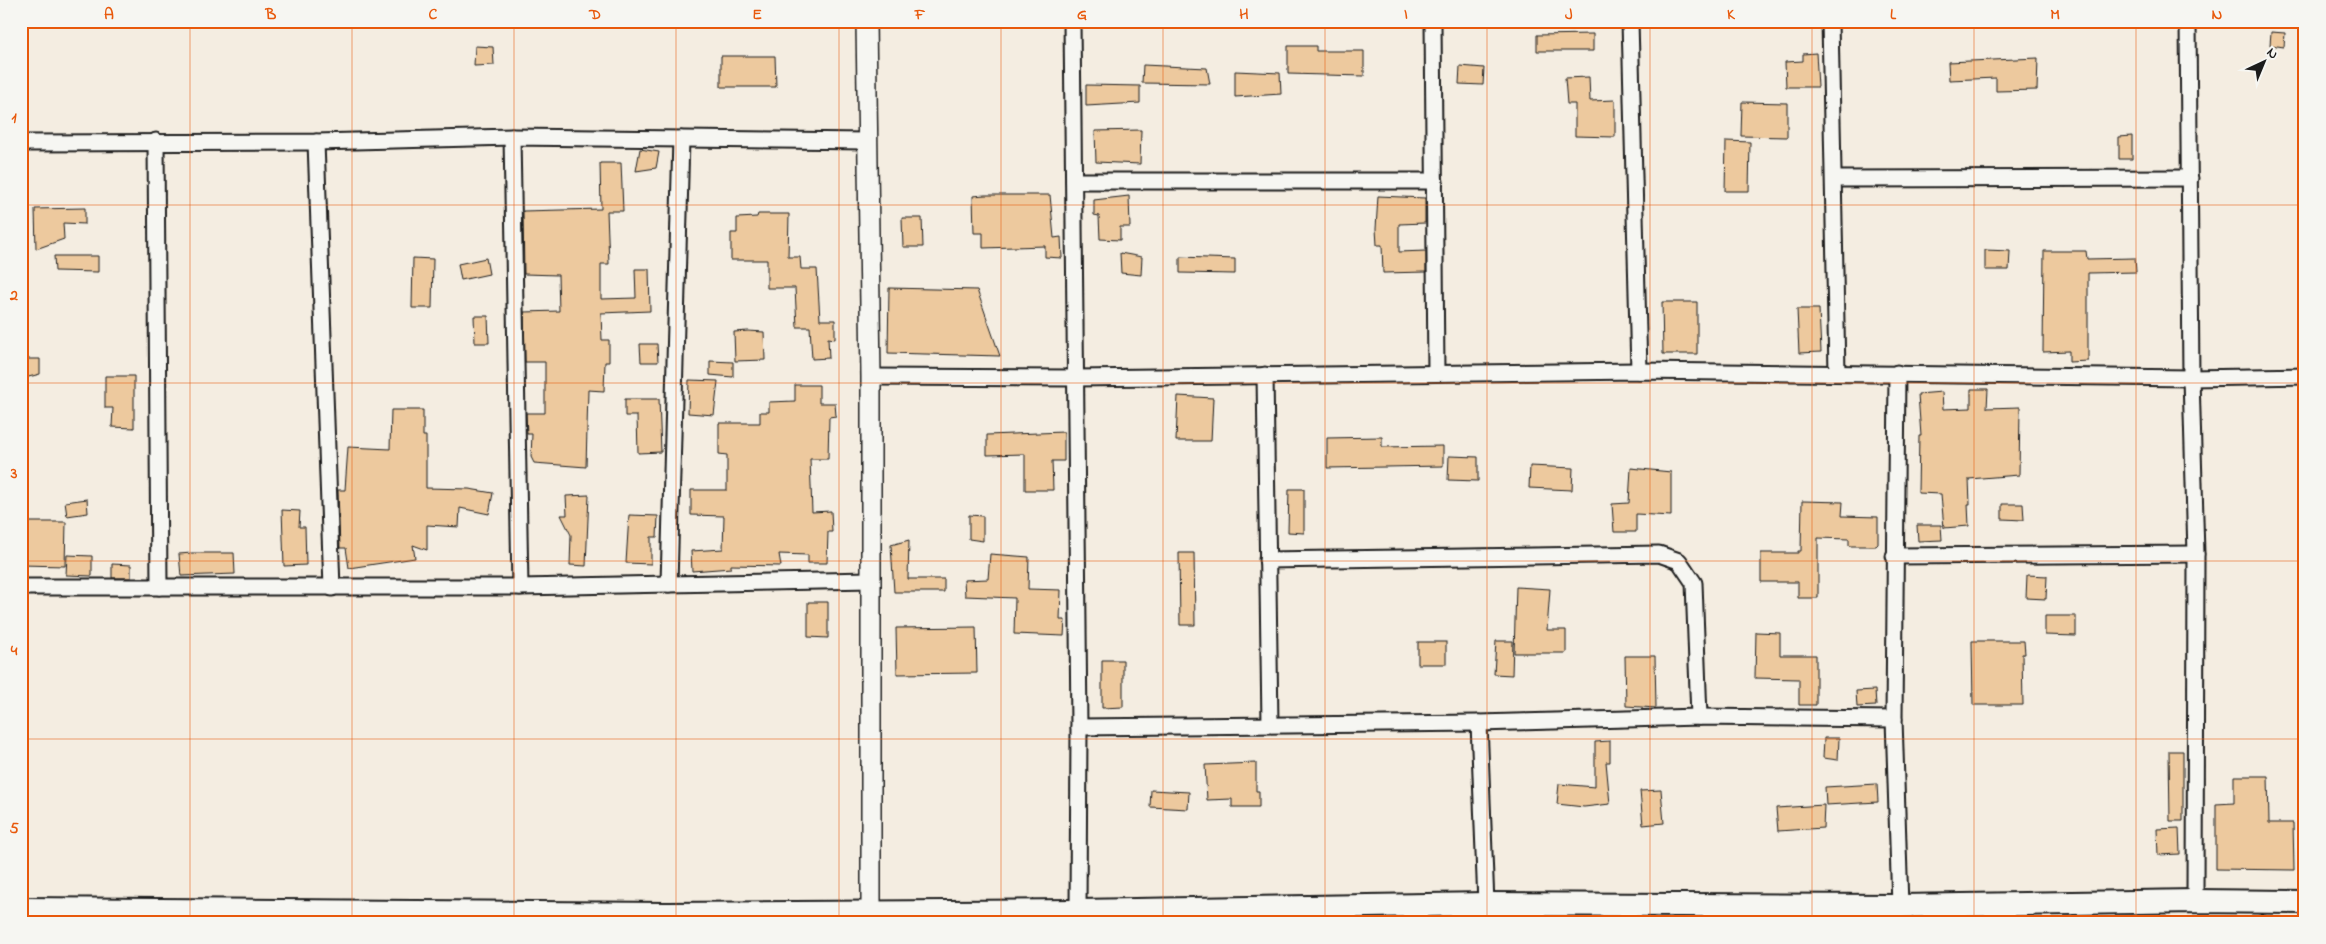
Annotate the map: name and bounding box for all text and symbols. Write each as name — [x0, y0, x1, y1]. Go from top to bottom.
text: A — [104, 3, 114, 27]
text: B — [265, 3, 277, 27]
text: C — [429, 3, 438, 27]
text: D — [588, 3, 601, 27]
text: E — [752, 3, 762, 27]
text: F — [914, 3, 926, 27]
text: G — [1077, 3, 1087, 27]
text: H — [1239, 3, 1249, 27]
text: I — [1404, 3, 1408, 27]
text: J — [1565, 3, 1573, 27]
text: K — [1727, 3, 1736, 27]
text: L — [1890, 3, 1897, 27]
text: M — [2050, 3, 2060, 27]
text: N — [2212, 3, 2223, 27]
north arrow — [2238, 38, 2288, 88]
text: N — [2261, 43, 2283, 65]
text: 1 — [11, 106, 17, 130]
text: 2 — [9, 284, 18, 308]
text: 3 — [10, 462, 18, 486]
text: 4 — [10, 639, 18, 663]
text: 5 — [9, 817, 19, 841]

